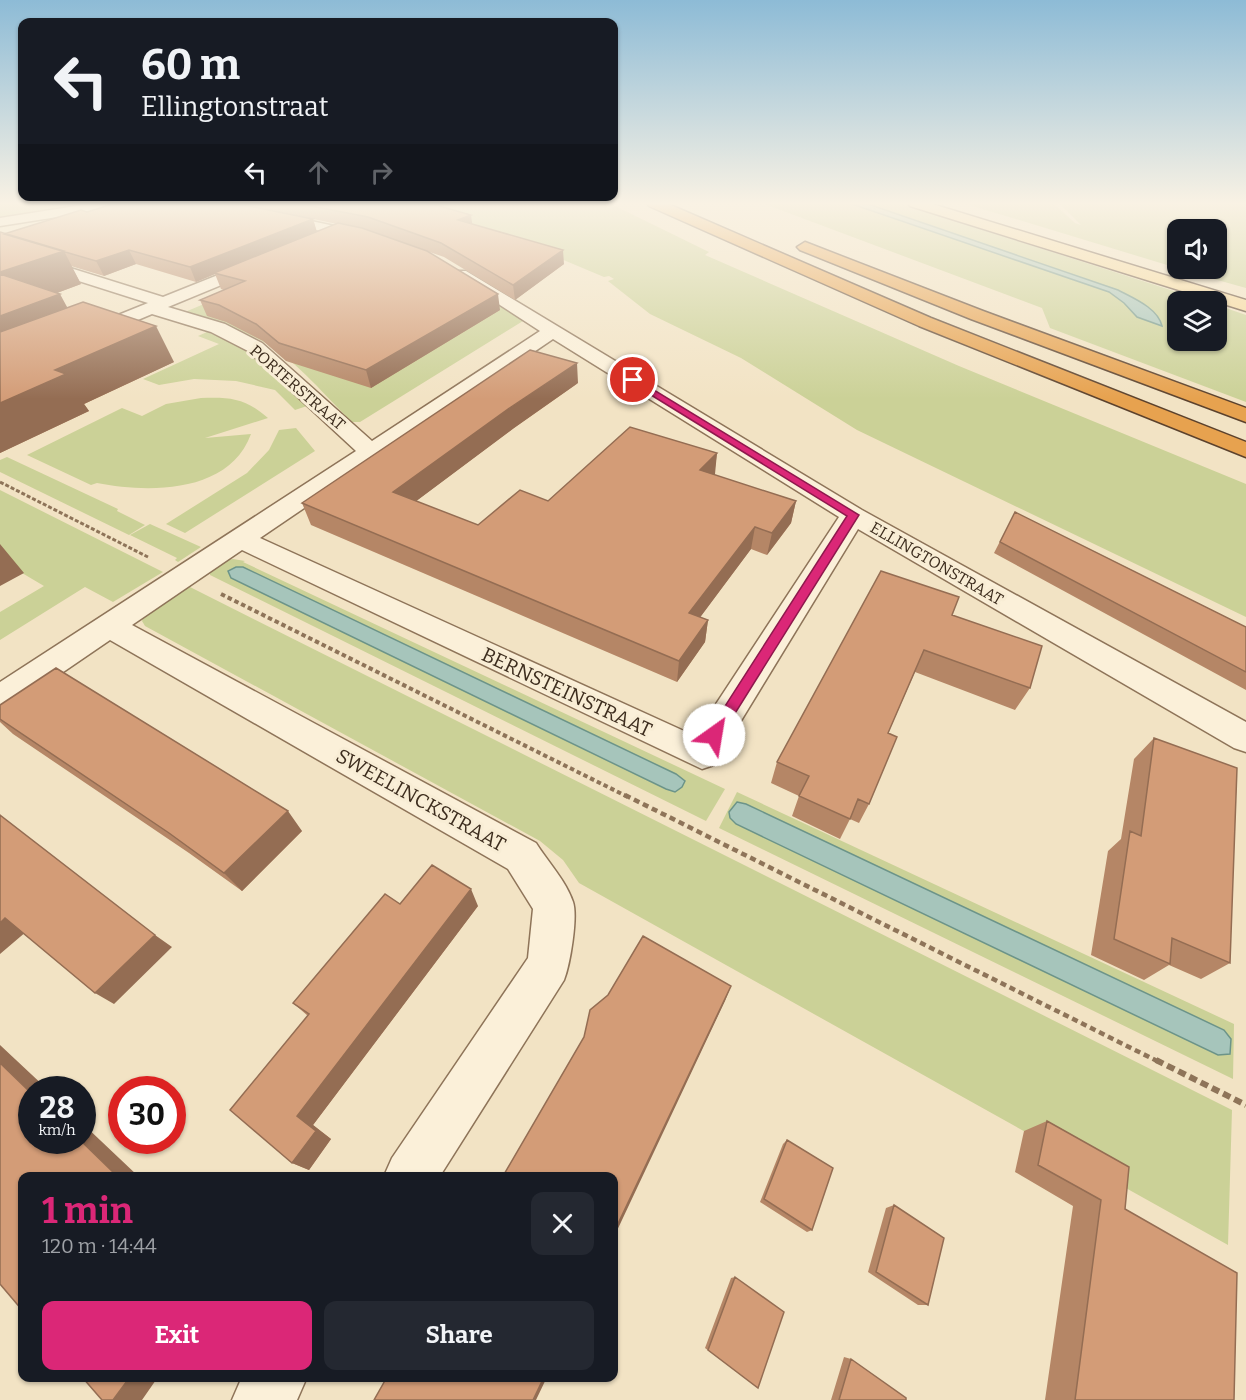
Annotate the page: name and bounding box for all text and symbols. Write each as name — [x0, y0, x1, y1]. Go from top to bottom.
text: 60 m — [141, 40, 240, 90]
icon: left — [42, 42, 120, 120]
text: Ellingtonstraat — [141, 91, 328, 123]
icon: left — [239, 156, 272, 189]
icon: ahead — [302, 156, 335, 189]
icon: right — [365, 156, 398, 189]
map controls — [1167, 219, 1227, 351]
button: sound — [1167, 219, 1227, 279]
button: layers — [1167, 291, 1227, 351]
street label: PORTERSTRAAT — [246, 341, 349, 434]
pin — [607, 354, 658, 405]
icon: arrive — [616, 363, 649, 396]
street label: ELLINGTONSTRAAT — [867, 518, 1007, 609]
street label: BERNSTEINSTRAAT — [478, 642, 656, 742]
position arrow — [682, 703, 746, 767]
street label: SWEELINCKSTRAAT — [332, 743, 510, 857]
speed limit sign: 30 — [108, 1076, 186, 1154]
text: 28 — [40, 1090, 74, 1126]
text: km/h — [38, 1121, 76, 1139]
text: 1 min — [42, 1189, 133, 1233]
button: close — [531, 1192, 594, 1255]
text: 120 m · 14:44 — [42, 1234, 157, 1258]
button: Exit — [42, 1301, 312, 1370]
button: Share — [324, 1301, 594, 1370]

